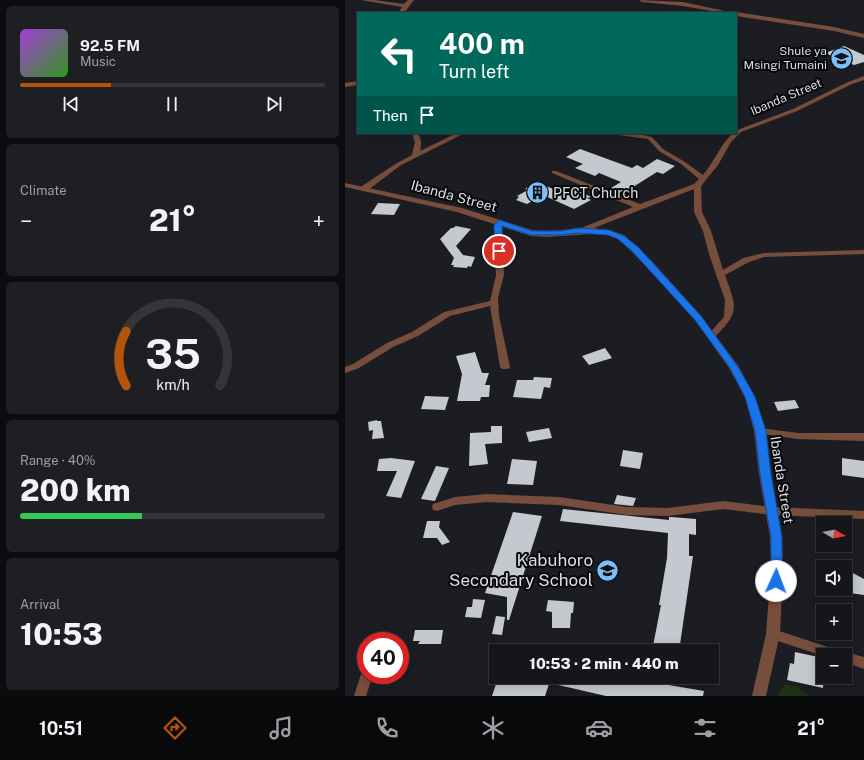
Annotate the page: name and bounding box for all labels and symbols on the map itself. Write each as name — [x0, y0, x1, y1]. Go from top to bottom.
place label: Shule ya Msingi Tumaini — [744, 44, 827, 72]
school or university icon: Shule ya Msingi Tumaini — [829, 45, 855, 71]
street label: Ibanda Street — [748, 76, 824, 118]
street label: Ibanda Street — [409, 177, 499, 215]
building icon: PFCT Church — [525, 180, 551, 206]
place label: PFCT Church — [553, 185, 638, 201]
pin — [482, 234, 516, 268]
street label: Ibanda Street — [767, 435, 797, 525]
north arrow — [816, 516, 852, 552]
place label: Kabuhoro Secondary School — [449, 550, 593, 590]
school or university icon: Kabuhoro Secondary School — [595, 557, 621, 583]
position arrow — [755, 560, 797, 602]
speed limit sign: 40 — [357, 632, 409, 684]

